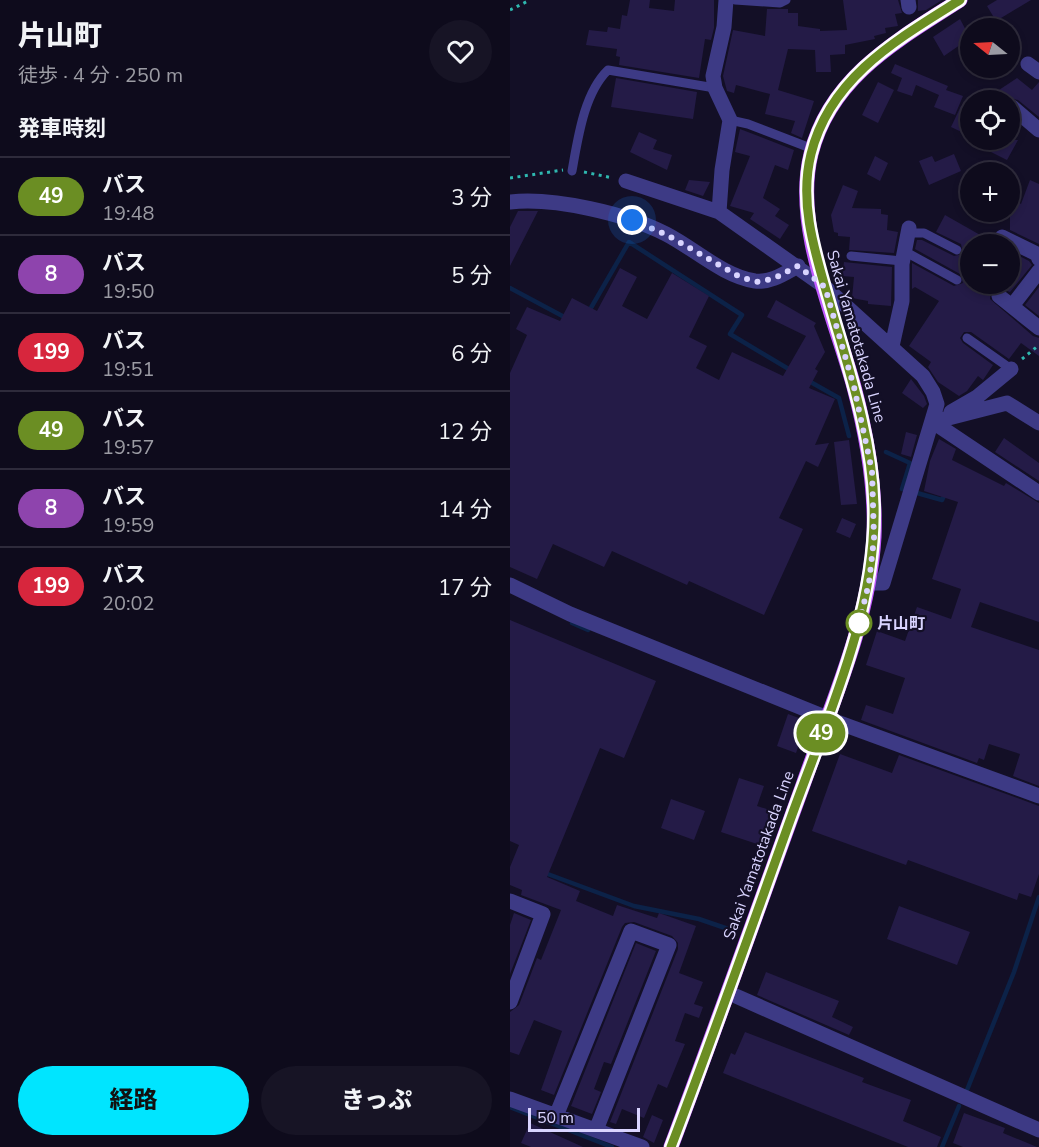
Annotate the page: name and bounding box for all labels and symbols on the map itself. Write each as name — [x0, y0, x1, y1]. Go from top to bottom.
north arrow — [960, 18, 1020, 78]
your location — [617, 205, 647, 235]
street label: Sakai Yamatotakada Line — [821, 248, 891, 425]
marker: 片山町 — [846, 610, 872, 636]
place label: 片山町 — [877, 613, 925, 635]
line badge: 49 — [794, 714, 848, 752]
street label: Sakai Yamatotakada Line — [718, 768, 800, 943]
scale bar — [528, 1105, 640, 1132]

